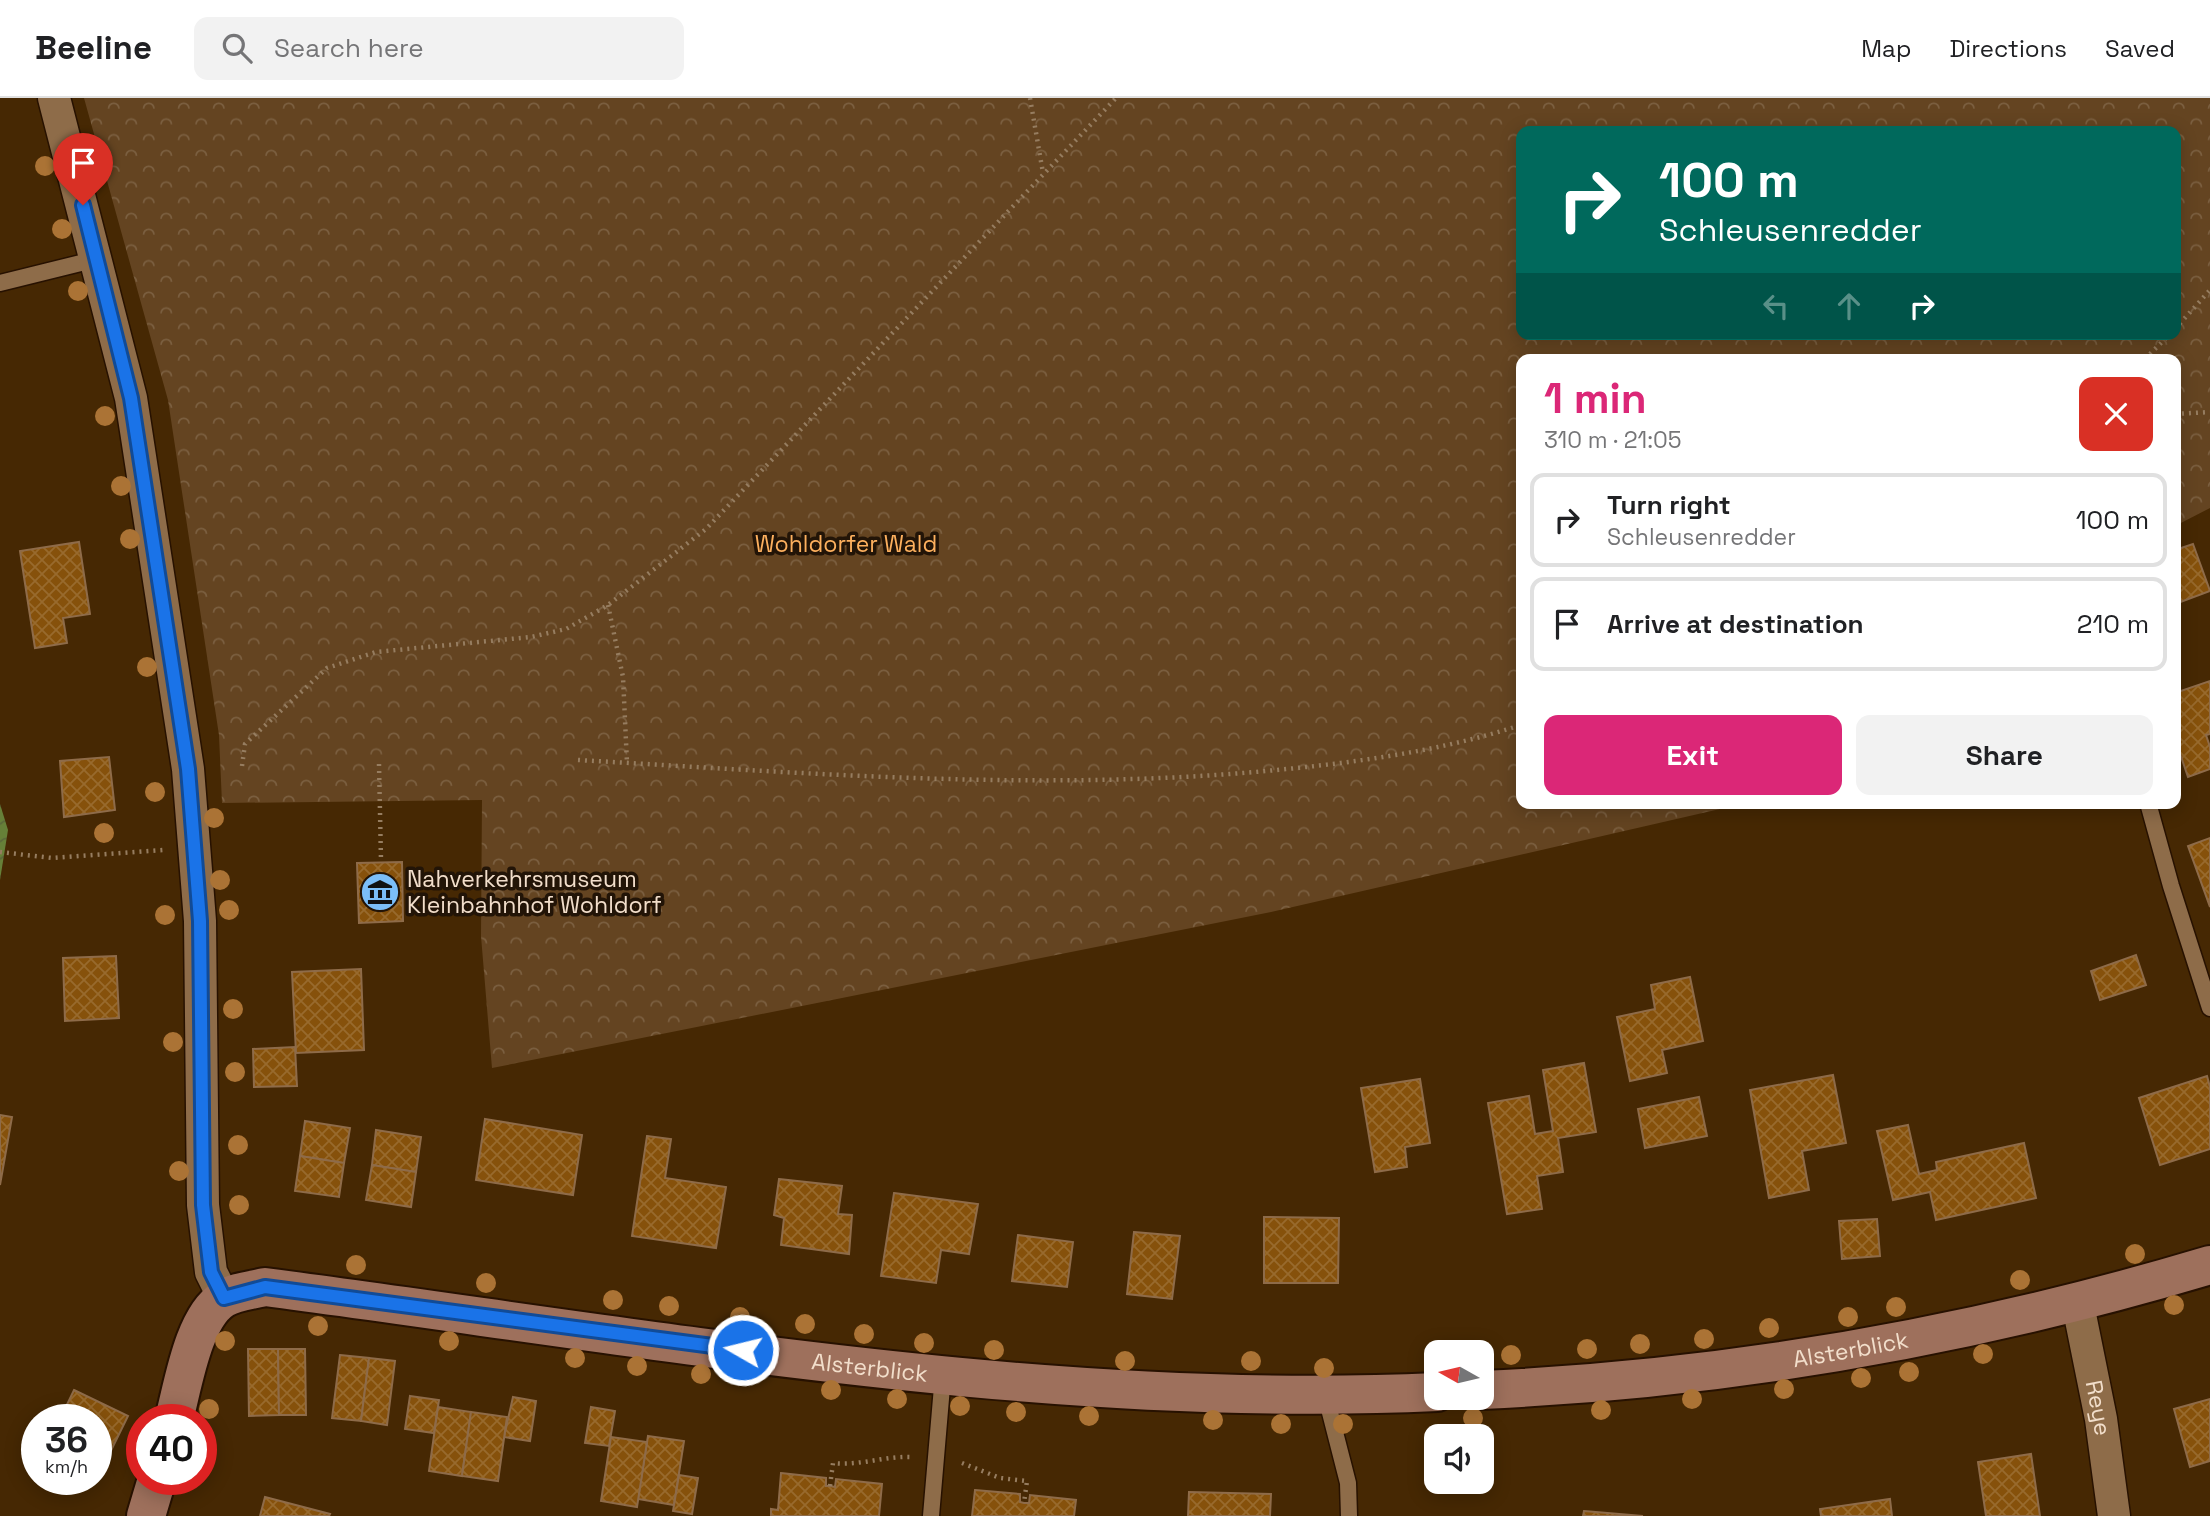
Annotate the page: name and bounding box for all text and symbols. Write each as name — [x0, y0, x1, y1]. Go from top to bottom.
search box — [194, 17, 684, 80]
text: Beeline — [35, 27, 152, 69]
icon: search — [218, 29, 256, 67]
text: Search here — [274, 31, 424, 65]
text: Map — [1861, 33, 1911, 64]
text: Directions — [1949, 33, 2067, 64]
text: Saved — [2105, 33, 2175, 64]
pin — [53, 133, 113, 205]
icon: arrive — [64, 144, 102, 182]
text: 100 m — [1659, 149, 1799, 211]
icon: right — [1544, 154, 1635, 245]
text: Schleusenredder — [1659, 210, 1922, 250]
icon: left — [1757, 287, 1795, 325]
icon: ahead — [1830, 287, 1868, 325]
icon: right — [1903, 287, 1941, 325]
text: 1 min — [1544, 372, 1647, 425]
button: close — [2079, 377, 2153, 451]
text: 310 m · 21:05 — [1544, 425, 1682, 455]
text: Turn right — [1607, 488, 1731, 522]
icon: right — [1548, 501, 1586, 539]
text: 100 m — [2076, 503, 2149, 537]
text: Schleusenredder — [1607, 522, 1796, 552]
park label: Wohldorfer Wald — [755, 529, 937, 559]
icon: arrive — [1548, 605, 1586, 643]
text: Arrive at destination — [1607, 607, 1864, 641]
text: 210 m — [2077, 607, 2149, 641]
button: Exit — [1544, 715, 1842, 795]
button: Share — [1856, 715, 2153, 795]
place label: Nahverkehrsmuseum Kleinbahnhof Wohldorf — [407, 864, 662, 920]
museum icon: Nahverkehrsmuseum Kleinbahnhof Wohldorf — [359, 871, 401, 913]
position arrow — [706, 1313, 780, 1387]
street label: Alsterblick — [1791, 1325, 1911, 1374]
north arrow — [1424, 1340, 1494, 1410]
map controls — [1424, 1340, 1494, 1494]
street label: Alsterblick — [810, 1346, 929, 1389]
street label: Reye — [2079, 1377, 2118, 1437]
speed limit sign: 40 — [126, 1404, 217, 1495]
text: 36 — [45, 1418, 88, 1462]
button: sound — [1424, 1424, 1494, 1494]
text: km/h — [45, 1455, 88, 1478]

